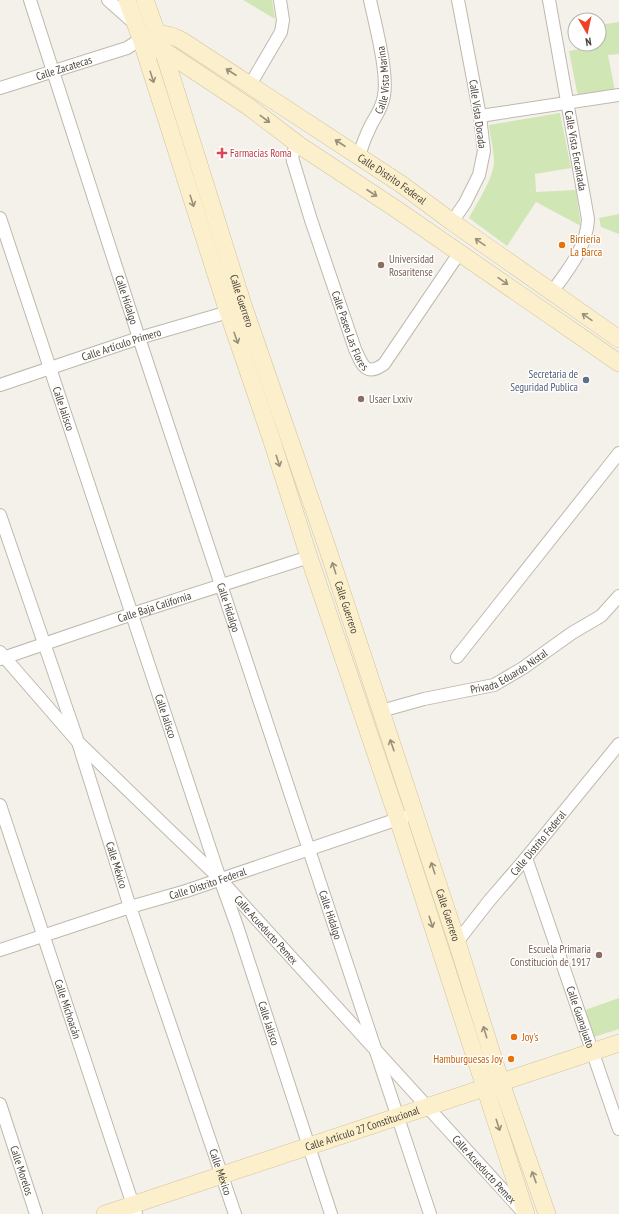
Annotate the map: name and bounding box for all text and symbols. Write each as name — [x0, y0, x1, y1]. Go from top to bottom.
north arrow — [567, 12, 607, 52]
text: N — [584, 34, 593, 49]
street label: Calle Vista Marina — [372, 45, 392, 116]
street label: Calle Zacatecas — [34, 52, 94, 83]
one-way arrow — [225, 68, 237, 76]
one-way arrow — [149, 70, 156, 83]
street label: Calle Vista Dorada — [466, 79, 490, 149]
street label: Calle Vista Encantada — [562, 109, 590, 192]
one-way arrow — [259, 115, 270, 123]
one-way arrow — [334, 139, 345, 148]
place label: Farmacias Roma — [230, 146, 291, 160]
marker: Farmacias Roma — [217, 148, 227, 158]
street label: Calle Distrito Federal — [355, 151, 429, 208]
one-way arrow — [366, 189, 377, 197]
one-way arrow — [189, 194, 196, 207]
place label: Birrieria La Barca — [570, 232, 602, 259]
one-way arrow — [475, 238, 486, 246]
marker: Birrieria La Barca — [557, 240, 567, 250]
place label: Universidad Rosaritense — [389, 252, 434, 279]
marker: Universidad Rosaritense — [376, 260, 386, 270]
street label: Calle Hidalgo — [112, 273, 141, 326]
street label: Calle Guerrero — [227, 273, 257, 329]
one-way arrow — [497, 277, 508, 285]
street label: Calle Paseo Las Flores — [329, 289, 371, 374]
one-way arrow — [582, 313, 593, 321]
street label: Calle Artículo Primero — [80, 325, 163, 364]
one-way arrow — [233, 331, 241, 343]
place label: Secretaria de Seguridad Publica — [510, 367, 578, 394]
marker: Secretaria de Seguridad Publica — [581, 375, 591, 385]
street label: Calle Jalisco — [50, 385, 77, 433]
place label: Usaer Lxxiv — [369, 392, 413, 406]
marker: Usaer Lxxiv — [356, 394, 366, 404]
one-way arrow — [275, 454, 282, 467]
one-way arrow — [329, 563, 337, 575]
street label: Calle Guerrero — [332, 579, 362, 636]
street label: Calle Hidalgo — [214, 581, 243, 634]
street label: Calle Baja California — [116, 588, 193, 625]
street label: Privada Eduardo Nistal — [469, 646, 550, 697]
street label: Calle Jalisco — [152, 692, 180, 740]
one-way arrow — [388, 739, 396, 751]
street label: Calle Distrito Federal — [507, 807, 569, 878]
street label: Calle México — [103, 840, 131, 890]
one-way arrow — [429, 862, 436, 875]
street label: Calle Distrito Federal — [168, 864, 248, 902]
street label: Calle Guerrero — [433, 887, 463, 943]
street label: Calle Hidalgo — [316, 888, 345, 941]
street label: Calle Acueducto Pemex — [231, 892, 301, 967]
one-way arrow — [428, 916, 436, 928]
place label: Escuela Primaria Constitucion de 1917 — [510, 942, 591, 969]
marker: Escuela Primaria Constitucion de 1917 — [594, 950, 604, 960]
street label: Calle Michoacán — [51, 977, 84, 1041]
street label: Calle Guanajuato — [563, 984, 598, 1050]
street label: Calle Jalisco — [255, 999, 283, 1047]
one-way arrow — [481, 1026, 489, 1038]
place label: Joy's — [521, 1030, 539, 1044]
marker: Joy's — [509, 1032, 519, 1042]
place label: Hamburguesas Joy — [433, 1052, 504, 1066]
marker: Hamburguesas Joy — [506, 1054, 516, 1064]
street label: Calle Artículo 27 Constitucional — [303, 1103, 421, 1154]
one-way arrow — [495, 1118, 502, 1131]
street label: Calle Acueducto Pemex — [449, 1132, 519, 1207]
street label: Calle Morelos — [7, 1144, 37, 1198]
street label: Calle México — [206, 1147, 235, 1197]
one-way arrow — [529, 1172, 537, 1184]

